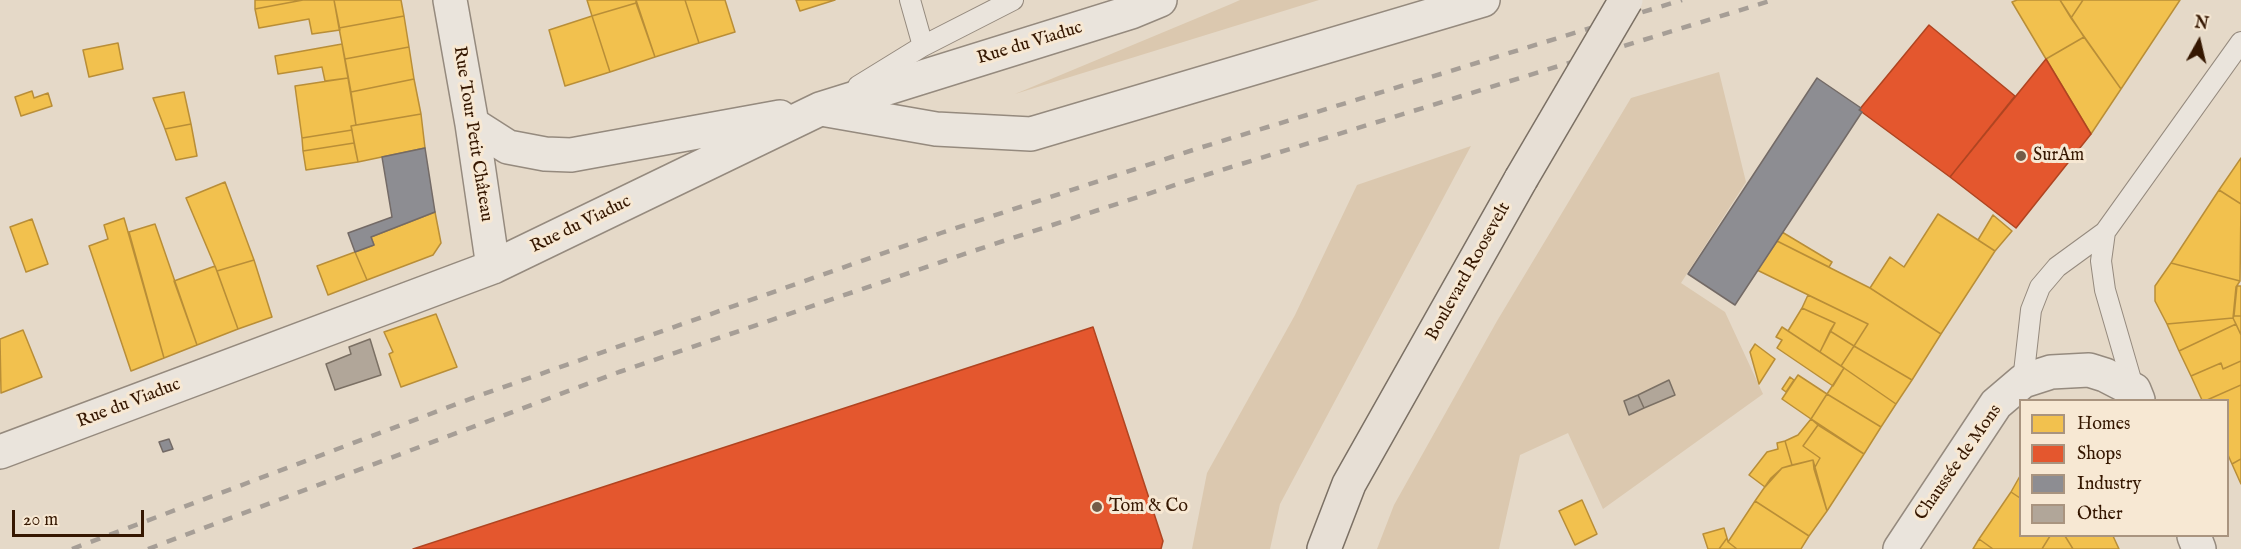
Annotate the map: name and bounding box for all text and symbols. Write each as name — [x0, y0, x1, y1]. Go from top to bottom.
north arrow — [2169, 12, 2229, 72]
text: N — [2193, 13, 2210, 35]
street label: Rue du Viaduc — [975, 18, 1085, 70]
street label: Rue Tour Petit Château — [447, 45, 497, 223]
place label: SurAm — [2033, 145, 2084, 167]
marker: SurAm — [2014, 149, 2028, 163]
street label: Rue du Viaduc — [527, 191, 635, 259]
street label: Boulevard Roosevelt — [1422, 199, 1516, 345]
street label: Rue du Viaduc — [74, 374, 184, 434]
legend — [2019, 399, 2229, 537]
street label: Chaussée de Mons — [1911, 401, 2007, 525]
text: Homes — [2077, 413, 2130, 436]
text: Shops — [2077, 443, 2122, 466]
text: Industry — [2077, 473, 2141, 496]
place label: Tom & Co — [1109, 496, 1188, 518]
scale bar — [15, 498, 147, 536]
marker: Tom & Co — [1090, 500, 1104, 514]
text: Other — [2077, 503, 2123, 526]
text: 20 m — [23, 509, 58, 532]

